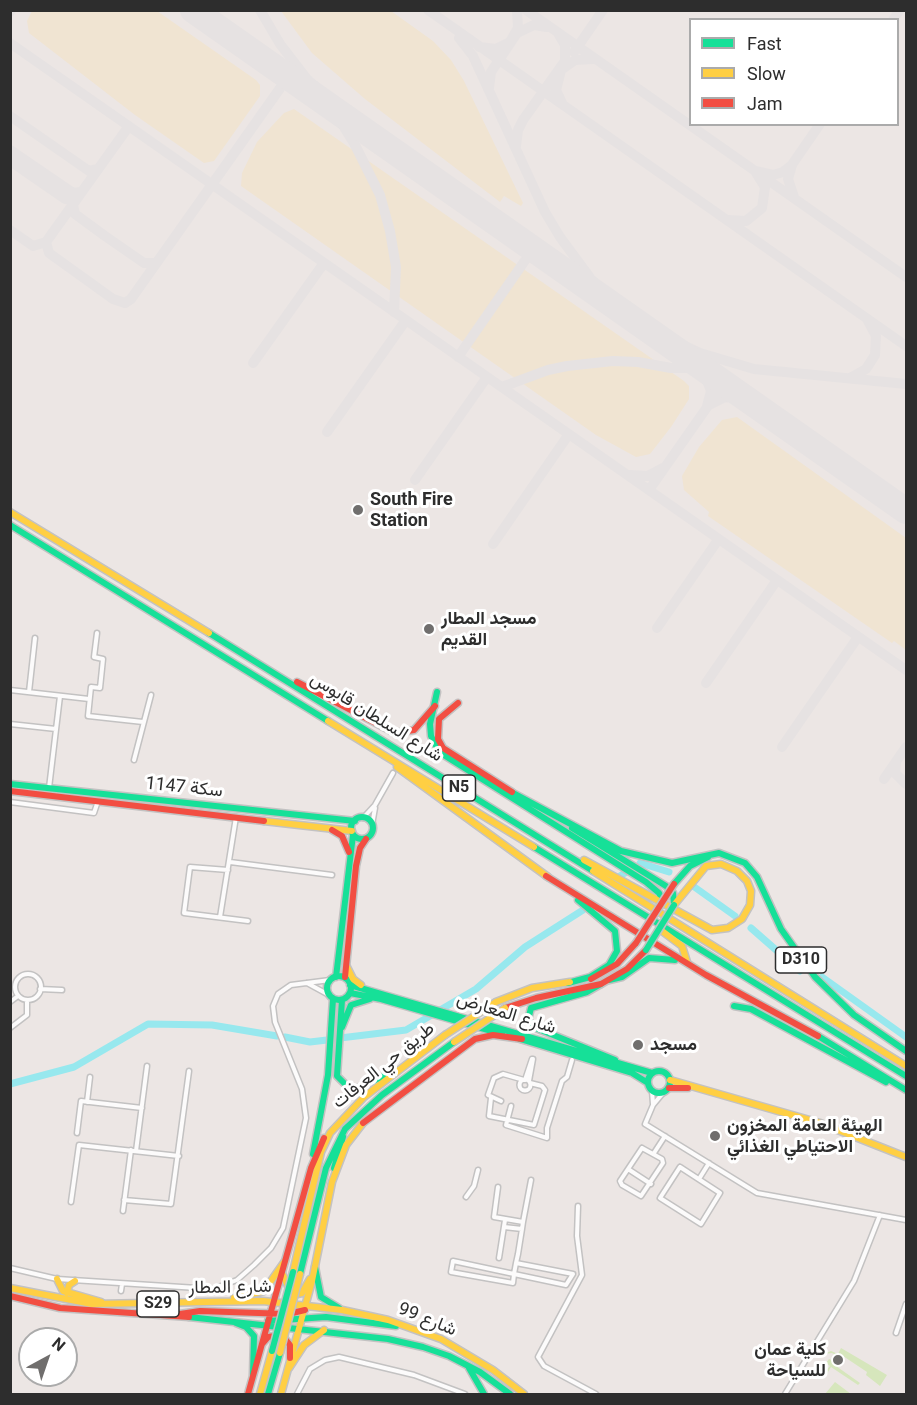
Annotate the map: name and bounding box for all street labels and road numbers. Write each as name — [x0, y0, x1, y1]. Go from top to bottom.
street label: شارع السلطان قابوس — [306, 669, 446, 767]
street label: سكة 1147 — [144, 773, 224, 803]
road number: N5 — [442, 775, 476, 801]
road number: D310 — [776, 947, 826, 973]
street label: شارع المعارض — [454, 989, 558, 1039]
street label: طريق حي العرفات — [329, 1018, 439, 1114]
street label: شارع المطار — [188, 1276, 272, 1300]
road number: S29 — [137, 1291, 179, 1317]
street label: 99 شارع — [395, 1299, 459, 1341]

